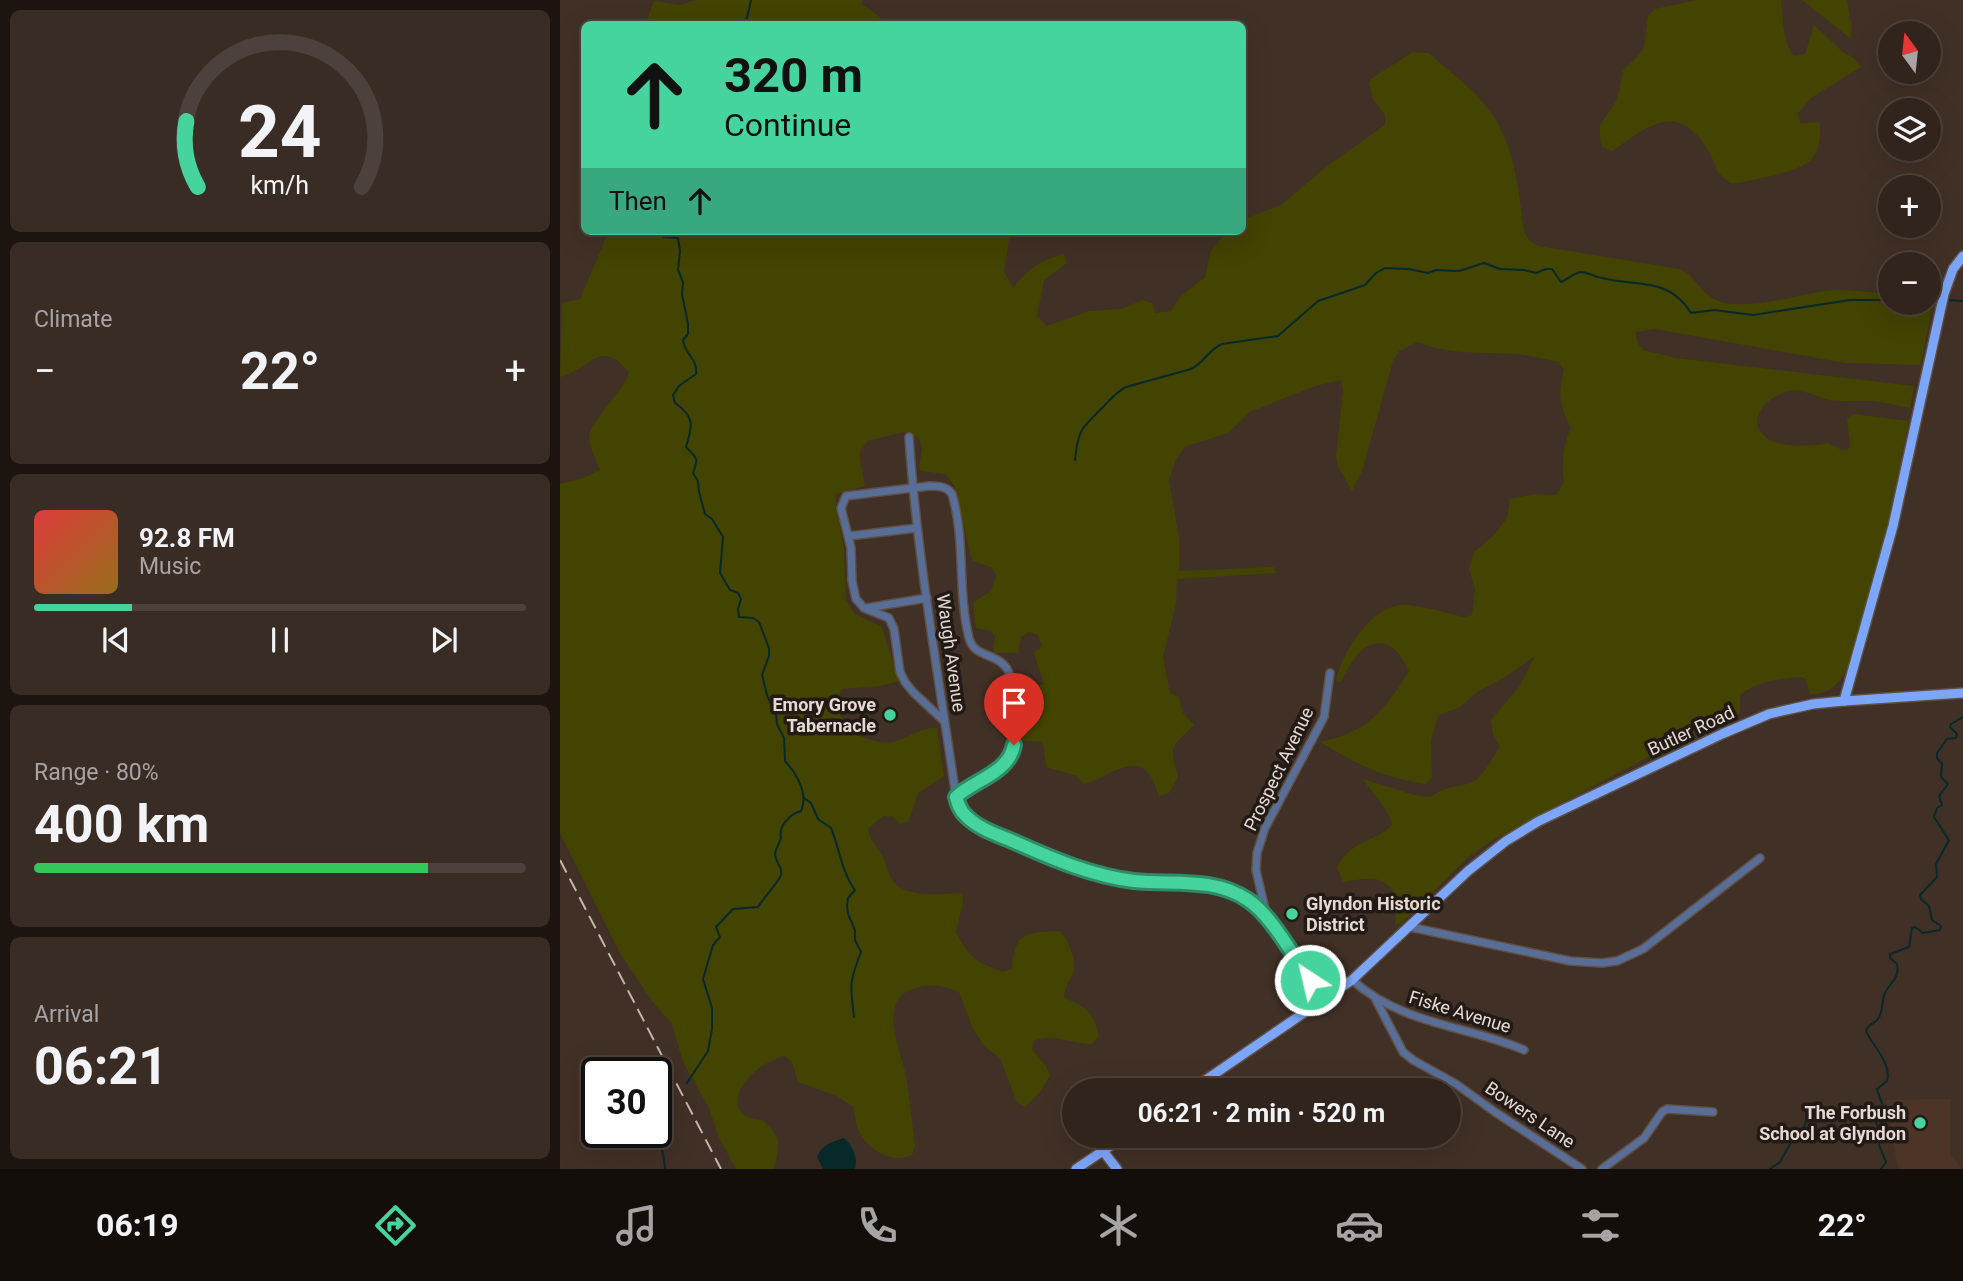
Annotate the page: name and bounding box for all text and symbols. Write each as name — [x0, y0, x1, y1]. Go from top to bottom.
north arrow — [1878, 21, 1941, 84]
map controls — [1878, 21, 1941, 315]
text: 320 m — [724, 47, 863, 104]
icon: ahead — [609, 49, 700, 140]
text: 24 — [238, 89, 322, 175]
button: layers — [1878, 98, 1941, 161]
text: Continue — [724, 106, 851, 144]
text: km/h — [251, 171, 309, 200]
button: + — [1878, 175, 1941, 238]
icon: ahead — [681, 182, 719, 220]
text: Then — [609, 186, 667, 216]
button: − — [1878, 252, 1941, 315]
text: Climate — [34, 306, 113, 333]
text: 22° — [240, 341, 320, 402]
text: − — [34, 349, 56, 393]
text: + — [504, 349, 526, 393]
text: 92.8 FM — [139, 523, 235, 553]
text: Music — [139, 553, 201, 580]
street label: Waugh Avenue — [933, 593, 970, 713]
icon: previous — [97, 621, 135, 659]
icon: pause — [261, 621, 299, 659]
icon: next — [425, 621, 463, 659]
pin — [984, 673, 1044, 745]
icon: arrive — [995, 684, 1033, 722]
place label: Emory Grove Tabernacle — [772, 694, 876, 736]
street label: Butler Road — [1644, 701, 1737, 760]
street label: Prospect Avenue — [1239, 703, 1318, 834]
marker: Emory Grove Tabernacle — [882, 707, 898, 723]
text: Range · 80% — [34, 759, 159, 786]
text: 400 km — [34, 794, 209, 855]
place label: Glyndon Historic District — [1306, 893, 1441, 935]
marker: Glyndon Historic District — [1284, 906, 1300, 922]
position arrow — [1273, 943, 1347, 1017]
street label: Fiske Avenue — [1407, 986, 1514, 1037]
text: Arrival — [34, 1001, 99, 1028]
text: 06:21 — [34, 1036, 168, 1097]
speed limit sign: 30 — [581, 1057, 672, 1148]
street label: Bowers Lane — [1482, 1077, 1579, 1152]
text: 06:21 · 2 min · 520 m — [1138, 1098, 1385, 1128]
place label: The Forbush School at Glyndon — [1759, 1102, 1906, 1144]
marker: The Forbush School at Glyndon — [1912, 1115, 1928, 1131]
icon: directions — [371, 1201, 420, 1250]
icon: music — [612, 1201, 661, 1250]
icon: phone — [853, 1201, 902, 1250]
icon: climate — [1094, 1201, 1143, 1250]
icon: car — [1335, 1201, 1384, 1250]
icon: filters — [1576, 1201, 1625, 1250]
text: 06:19 — [96, 1206, 179, 1244]
text: 22° — [1818, 1206, 1867, 1244]

